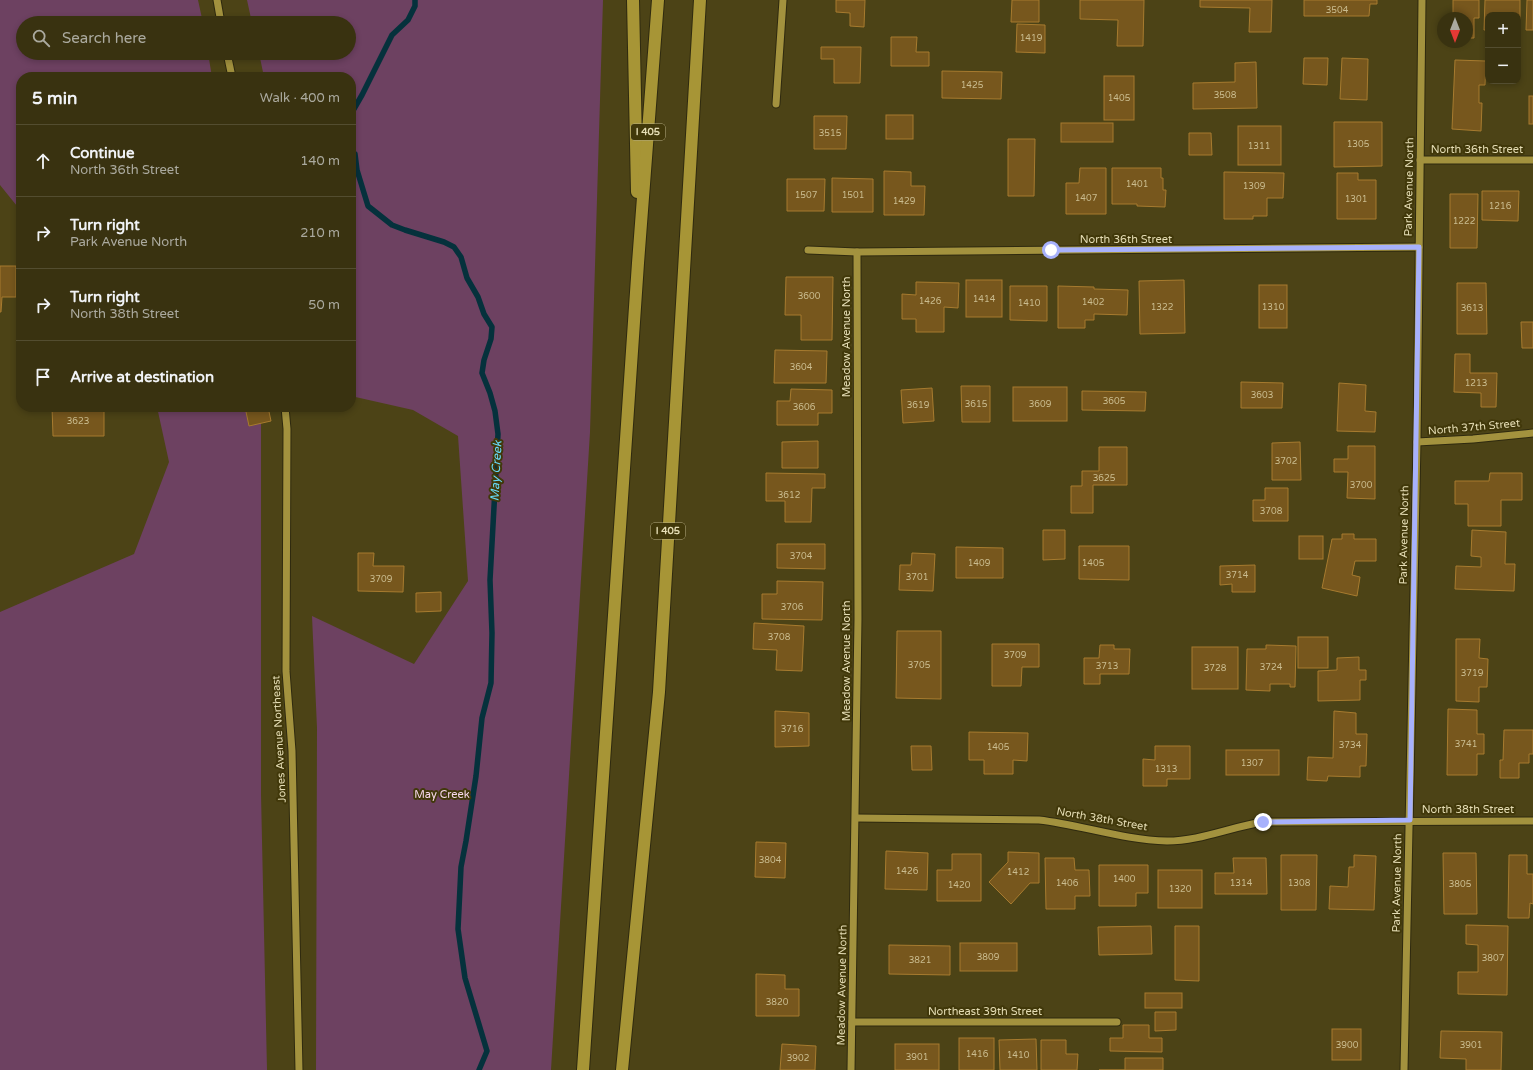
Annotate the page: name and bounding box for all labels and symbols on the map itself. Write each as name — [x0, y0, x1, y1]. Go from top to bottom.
house number: 3504 — [1326, 5, 1349, 16]
north arrow — [1437, 12, 1473, 48]
house number: 1419 — [1020, 33, 1043, 44]
house number: 1425 — [961, 80, 984, 91]
house number: 3508 — [1214, 90, 1237, 101]
house number: 1405 — [1108, 93, 1131, 104]
road number: I 405 — [631, 124, 665, 140]
house number: 3515 — [819, 128, 842, 139]
street label: Park Avenue North — [1402, 137, 1416, 237]
house number: 1305 — [1347, 139, 1370, 150]
house number: 1311 — [1248, 141, 1270, 152]
street label: North 36th Street — [1431, 143, 1523, 156]
house number: 1401 — [1126, 179, 1148, 190]
house number: 1309 — [1243, 181, 1266, 192]
house number: 1507 — [795, 190, 818, 201]
house number: 1501 — [842, 190, 864, 201]
house number: 1407 — [1075, 193, 1098, 204]
house number: 1301 — [1345, 194, 1367, 205]
house number: 1429 — [893, 196, 916, 207]
house number: 1216 — [1489, 201, 1512, 212]
house number: 1222 — [1453, 216, 1475, 227]
street label: North 36th Street — [1080, 233, 1172, 246]
route start — [1042, 241, 1060, 259]
street label: Meadow Avenue North — [840, 277, 853, 397]
house number: 3600 — [798, 291, 821, 302]
house number: 1414 — [973, 294, 996, 305]
house number: 1426 — [919, 296, 942, 307]
house number: 1402 — [1082, 297, 1104, 308]
house number: 1410 — [1018, 298, 1041, 309]
house number: 1322 — [1151, 302, 1173, 313]
house number: 1310 — [1262, 302, 1285, 313]
house number: 3613 — [1461, 303, 1483, 314]
house number: 3604 — [790, 362, 813, 373]
house number: 1213 — [1465, 378, 1487, 389]
house number: 3603 — [1251, 390, 1273, 401]
house number: 3605 — [1103, 396, 1126, 407]
house number: 3615 — [965, 399, 988, 410]
house number: 3609 — [1029, 399, 1052, 410]
house number: 3619 — [907, 400, 930, 411]
house number: 3606 — [793, 402, 816, 413]
house number: 3623 — [67, 416, 89, 427]
street label: North 37th Street — [1427, 416, 1521, 438]
water label: May Creek — [487, 439, 505, 502]
house number: 3702 — [1275, 456, 1297, 467]
house number: 3625 — [1093, 473, 1116, 484]
house number: 3700 — [1350, 480, 1373, 491]
street label: Park Avenue North — [1397, 485, 1411, 585]
house number: 3612 — [778, 490, 800, 501]
house number: 3708 — [1260, 506, 1283, 517]
road number: I 405 — [651, 523, 685, 539]
house number: 3704 — [790, 551, 813, 562]
house number: 1409 — [968, 558, 991, 569]
house number: 1405 — [1082, 558, 1105, 569]
house number: 3714 — [1226, 570, 1249, 581]
house number: 3701 — [906, 572, 928, 583]
house number: 3709 — [370, 574, 393, 585]
street label: Meadow Avenue North — [840, 601, 853, 721]
house number: 3706 — [781, 602, 804, 613]
house number: 3708 — [768, 632, 791, 643]
house number: 3709 — [1004, 650, 1027, 661]
house number: 3705 — [908, 660, 931, 671]
house number: 3713 — [1096, 661, 1118, 672]
house number: 3724 — [1260, 662, 1283, 673]
house number: 3728 — [1204, 663, 1227, 674]
house number: 3719 — [1461, 668, 1484, 679]
street label: Jones Avenue Northeast — [269, 675, 289, 803]
house number: 3716 — [781, 724, 804, 735]
house number: 3741 — [1455, 739, 1477, 750]
house number: 3734 — [1339, 740, 1362, 751]
house number: 1405 — [987, 742, 1010, 753]
house number: 1307 — [1241, 758, 1264, 769]
house number: 1313 — [1155, 764, 1177, 775]
park label: May Creek — [414, 788, 470, 801]
street label: North 38th Street — [1422, 803, 1514, 816]
street label: North 38th Street — [1055, 805, 1149, 833]
route end — [1254, 813, 1272, 831]
street label: Park Avenue North — [1390, 833, 1404, 933]
house number: 3804 — [759, 855, 782, 866]
house number: 1426 — [896, 866, 919, 877]
house number: 1412 — [1007, 867, 1029, 878]
house number: 1400 — [1113, 874, 1136, 885]
house number: 1406 — [1056, 878, 1079, 889]
house number: 1314 — [1230, 878, 1253, 889]
house number: 1308 — [1288, 878, 1311, 889]
house number: 3805 — [1449, 879, 1472, 890]
house number: 1420 — [948, 880, 971, 891]
house number: 1320 — [1169, 884, 1192, 895]
street label: Meadow Avenue North — [834, 925, 850, 1045]
house number: 3809 — [977, 952, 1000, 963]
house number: 3807 — [1482, 953, 1505, 964]
house number: 3821 — [909, 955, 931, 966]
house number: 3820 — [766, 997, 789, 1008]
street label: Northeast 39th Street — [928, 1005, 1042, 1018]
house number: 3900 — [1336, 1040, 1359, 1051]
house number: 3901 — [1460, 1040, 1482, 1051]
house number: 1416 — [966, 1049, 989, 1060]
house number: 1410 — [1007, 1050, 1030, 1061]
house number: 3901 — [906, 1052, 928, 1063]
house number: 3902 — [787, 1053, 809, 1064]

